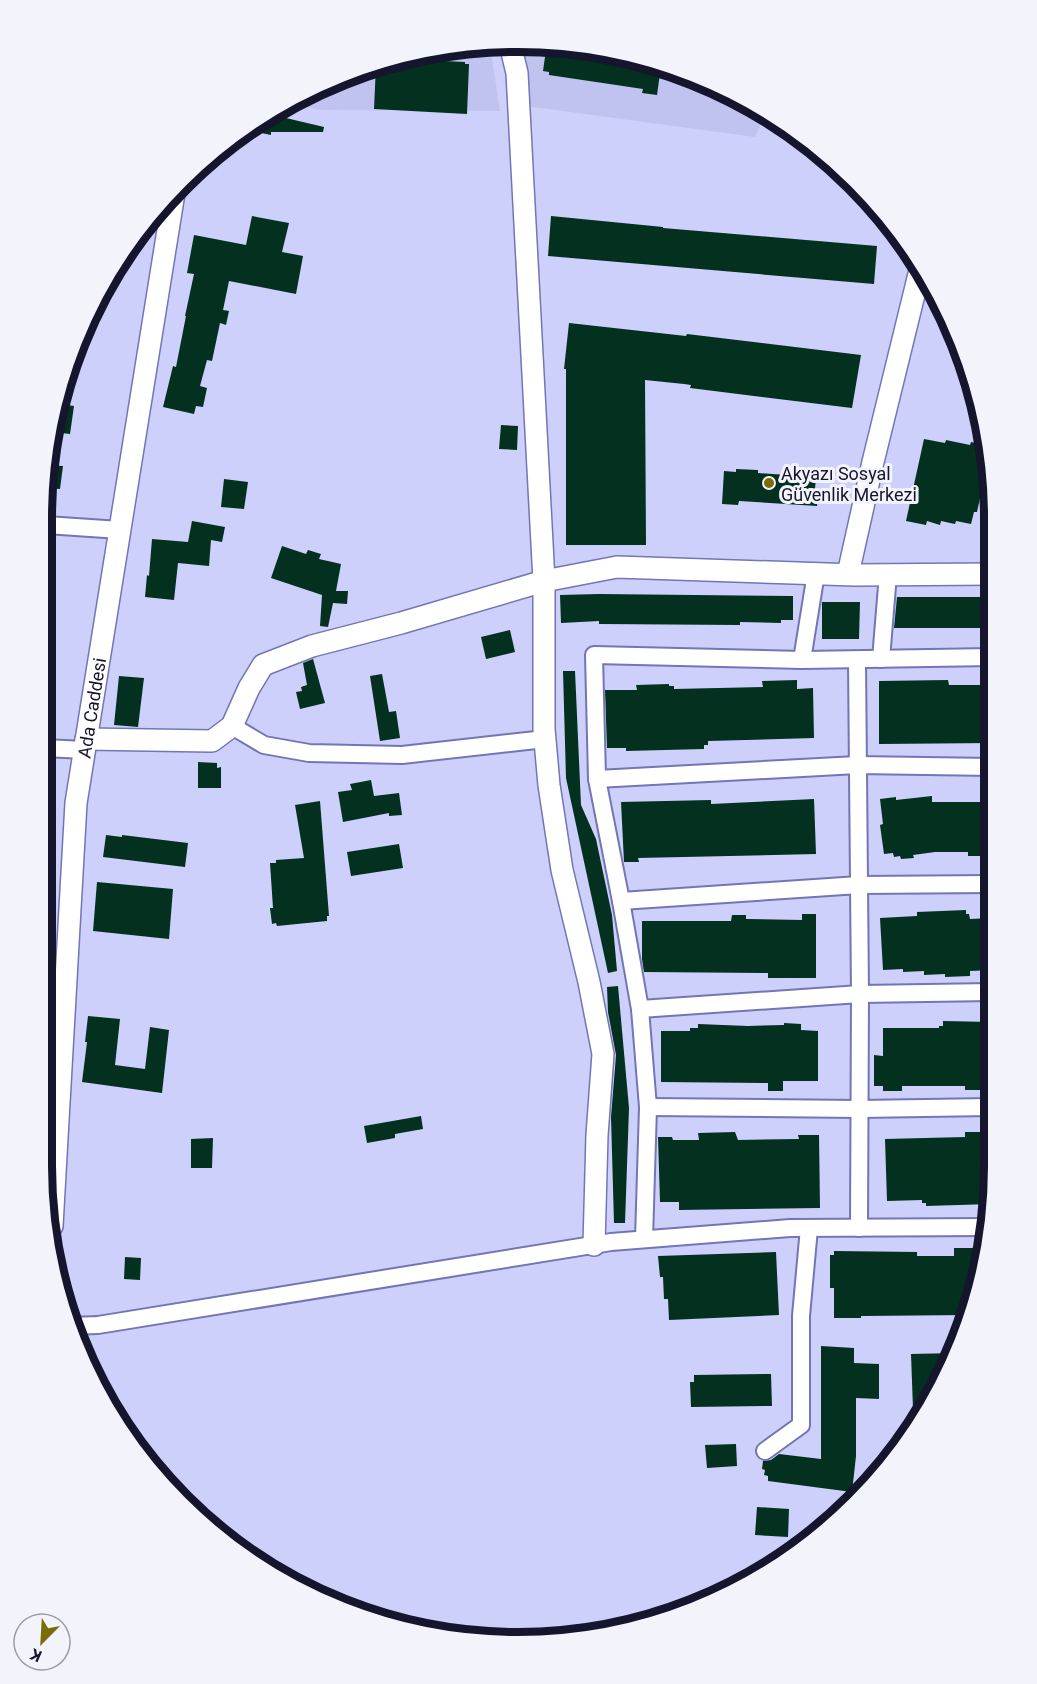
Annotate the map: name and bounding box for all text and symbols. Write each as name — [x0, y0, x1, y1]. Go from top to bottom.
place label: Akyazı Sosyal Güvenlik Merkezi — [781, 463, 917, 505]
marker: Akyazı Sosyal Güvenlik Merkezi — [762, 476, 776, 490]
street label: Ada Caddesi — [73, 656, 110, 760]
north arrow — [12, 1612, 72, 1672]
text: K — [27, 1644, 45, 1666]

